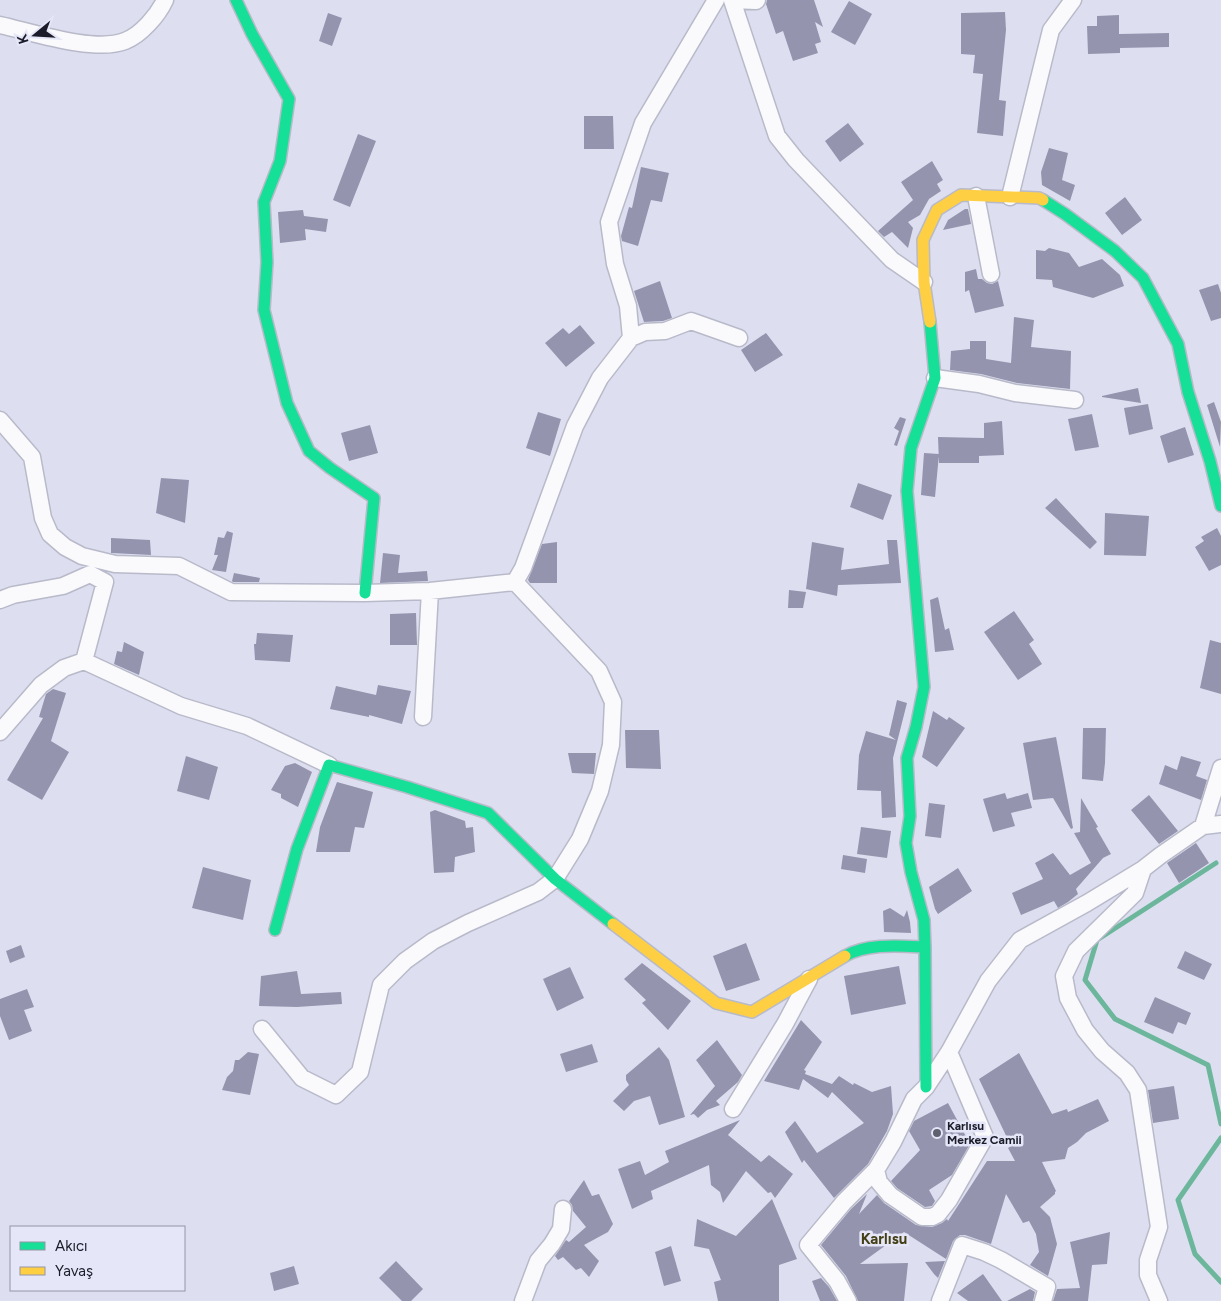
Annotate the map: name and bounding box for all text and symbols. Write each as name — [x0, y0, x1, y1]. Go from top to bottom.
north arrow — [10, 10, 60, 60]
text: K — [13, 31, 33, 46]
place label: Karlısu Merkez Camii — [947, 1119, 1022, 1147]
marker: Karlısu Merkez Camii — [931, 1127, 943, 1139]
legend — [10, 1226, 185, 1291]
district label: Karlısu — [861, 1230, 907, 1248]
text: Akıcı — [55, 1237, 88, 1255]
text: Yavaş — [55, 1262, 93, 1280]

